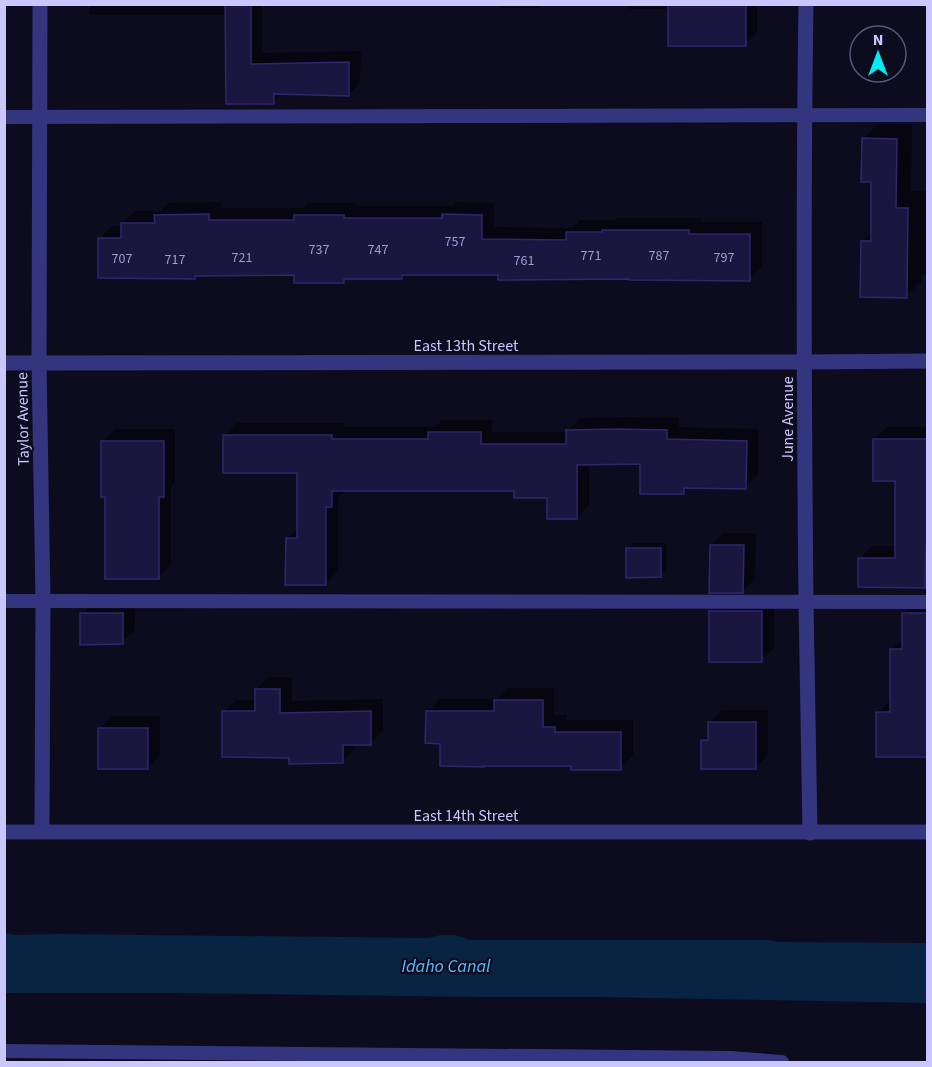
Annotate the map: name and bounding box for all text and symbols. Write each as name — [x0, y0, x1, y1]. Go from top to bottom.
north arrow — [848, 24, 908, 84]
text: N — [873, 29, 883, 51]
house number: 757 — [445, 232, 465, 252]
house number: 737 — [309, 240, 329, 260]
house number: 747 — [368, 240, 388, 260]
house number: 771 — [581, 246, 601, 266]
house number: 787 — [649, 246, 669, 266]
house number: 721 — [232, 248, 252, 268]
house number: 797 — [714, 248, 734, 268]
house number: 707 — [112, 249, 132, 269]
house number: 717 — [165, 250, 185, 270]
house number: 761 — [514, 251, 534, 271]
street label: East 13th Street — [414, 335, 519, 357]
street label: Taylor Avenue — [11, 372, 35, 466]
street label: June Avenue — [777, 376, 799, 462]
street label: East 14th Street — [414, 805, 519, 827]
water label: Idaho Canal — [401, 954, 491, 979]

